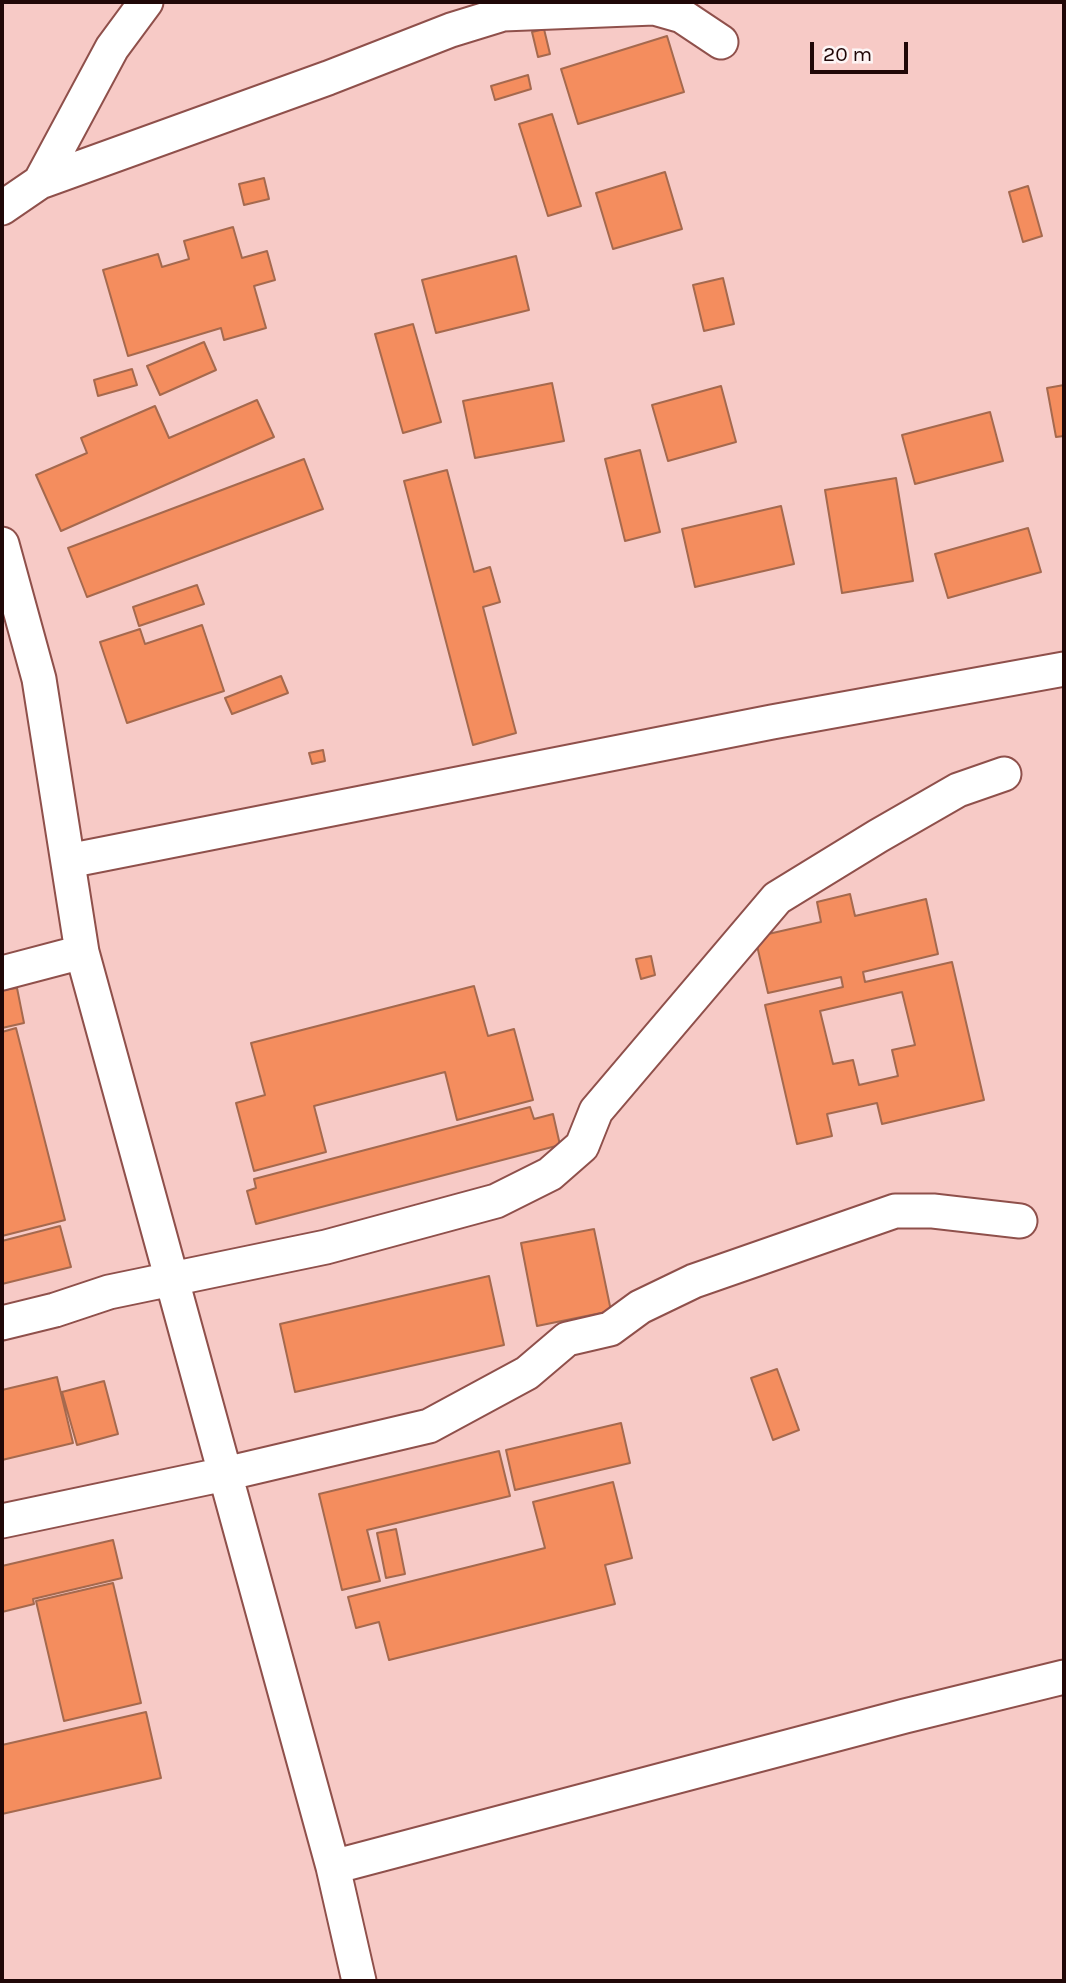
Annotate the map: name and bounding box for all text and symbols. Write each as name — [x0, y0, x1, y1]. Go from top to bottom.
scale bar — [814, 28, 912, 72]
text: 20 m — [823, 42, 872, 66]

